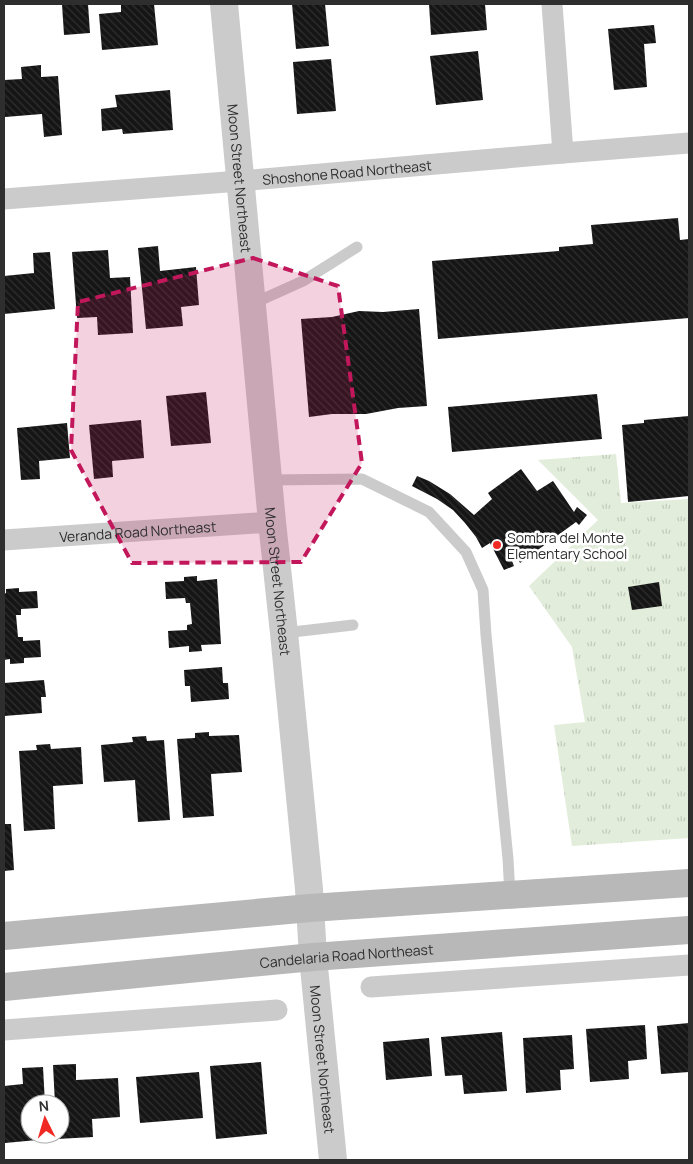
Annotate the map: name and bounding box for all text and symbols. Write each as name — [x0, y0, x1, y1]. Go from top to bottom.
street label: Moon Street Northeast — [224, 103, 257, 254]
street label: Shoshone Road Northeast — [261, 155, 433, 189]
street label: Moon Street Northeast — [261, 506, 296, 657]
street label: Veranda Road Northeast — [59, 516, 217, 546]
place label: Sombra del Monte Elementary School — [507, 528, 627, 563]
marker: Sombra del Monte Elementary School — [491, 539, 503, 551]
street label: Candelaria Road Northeast — [259, 939, 434, 972]
street label: Moon Street Northeast — [306, 984, 340, 1135]
north arrow — [20, 1094, 70, 1144]
text: N — [38, 1096, 50, 1115]

